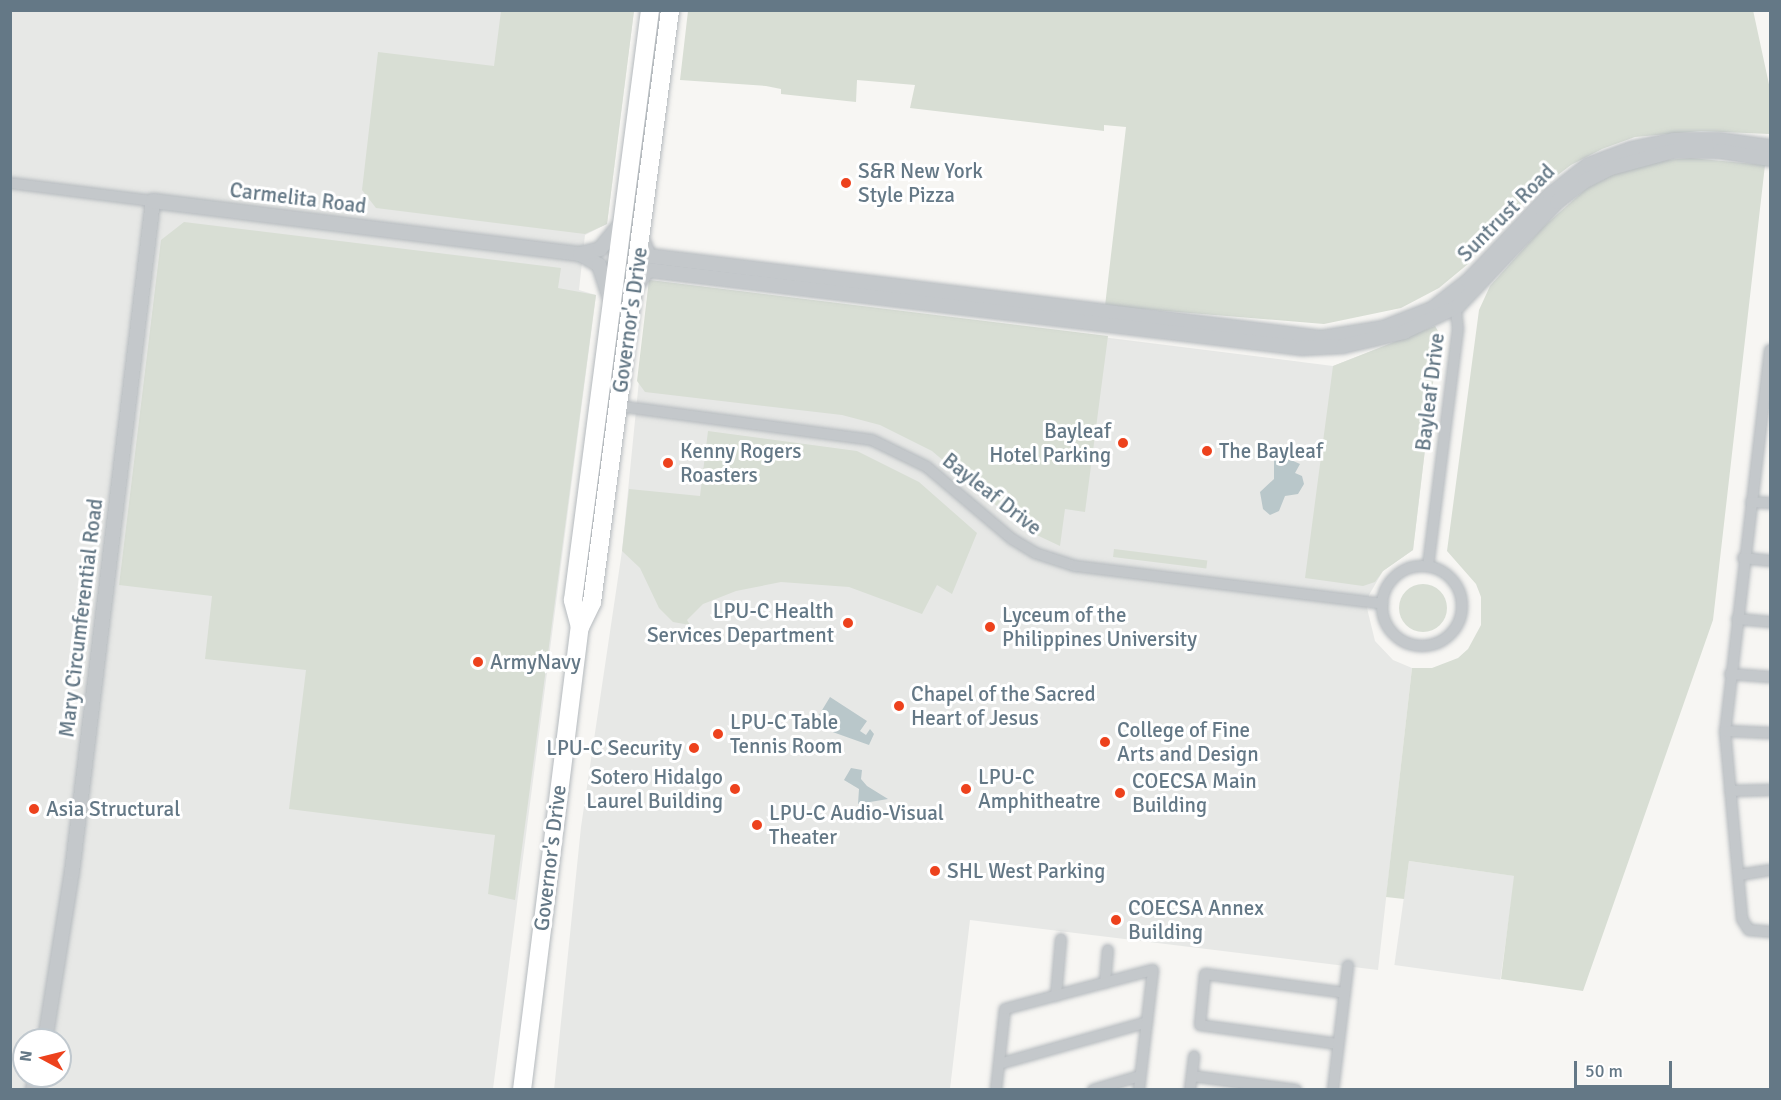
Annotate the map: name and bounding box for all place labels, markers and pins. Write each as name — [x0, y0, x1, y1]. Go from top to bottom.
place label: S&R New York Style Pizza — [858, 158, 983, 208]
marker: S&R New York Style Pizza — [839, 176, 853, 190]
place label: Bayleaf Hotel Parking — [989, 418, 1111, 468]
marker: Bayleaf Hotel Parking — [1116, 436, 1130, 450]
place label: Kenny Rogers Roasters — [680, 438, 801, 488]
place label: The Bayleaf — [1219, 438, 1323, 464]
marker: The Bayleaf — [1200, 444, 1214, 458]
marker: Kenny Rogers Roasters — [661, 456, 675, 470]
place label: LPU-C Health Services Department — [647, 598, 834, 648]
place label: Lyceum of the Philippines University — [1002, 602, 1197, 652]
marker: LPU-C Health Services Department — [839, 614, 857, 632]
marker: Lyceum of the Philippines University — [983, 620, 997, 634]
place label: ArmyNavy — [490, 649, 581, 675]
marker: ArmyNavy — [471, 655, 485, 669]
place label: Chapel of the Sacred Heart of Jesus — [911, 681, 1096, 731]
marker: Chapel of the Sacred Heart of Jesus — [892, 699, 906, 713]
place label: LPU-C Table Tennis Room — [730, 709, 842, 759]
place label: College of Fine Arts and Design — [1117, 717, 1259, 767]
marker: LPU-C Table Tennis Room — [711, 727, 725, 741]
place label: LPU-C Security — [546, 735, 682, 761]
marker: College of Fine Arts and Design — [1098, 735, 1112, 749]
marker: LPU-C Security — [687, 741, 701, 755]
place label: Sotero Hidalgo Laurel Building — [586, 764, 723, 814]
place label: LPU-C Amphitheatre — [978, 764, 1101, 814]
place label: COECSA Main Building — [1132, 768, 1257, 818]
marker: Sotero Hidalgo Laurel Building — [728, 782, 742, 796]
marker: LPU-C Amphitheatre — [959, 782, 973, 796]
marker: COECSA Main Building — [1113, 786, 1127, 800]
place label: Asia Structural — [46, 796, 180, 822]
place label: LPU-C Audio-Visual Theater — [769, 800, 944, 850]
marker: Asia Structural — [27, 802, 41, 816]
marker: LPU-C Audio-Visual Theater — [750, 818, 764, 832]
place label: SHL West Parking — [947, 858, 1105, 884]
marker: SHL West Parking — [928, 864, 942, 878]
place label: COECSA Annex Building — [1128, 895, 1264, 945]
marker: COECSA Annex Building — [1109, 913, 1123, 927]

